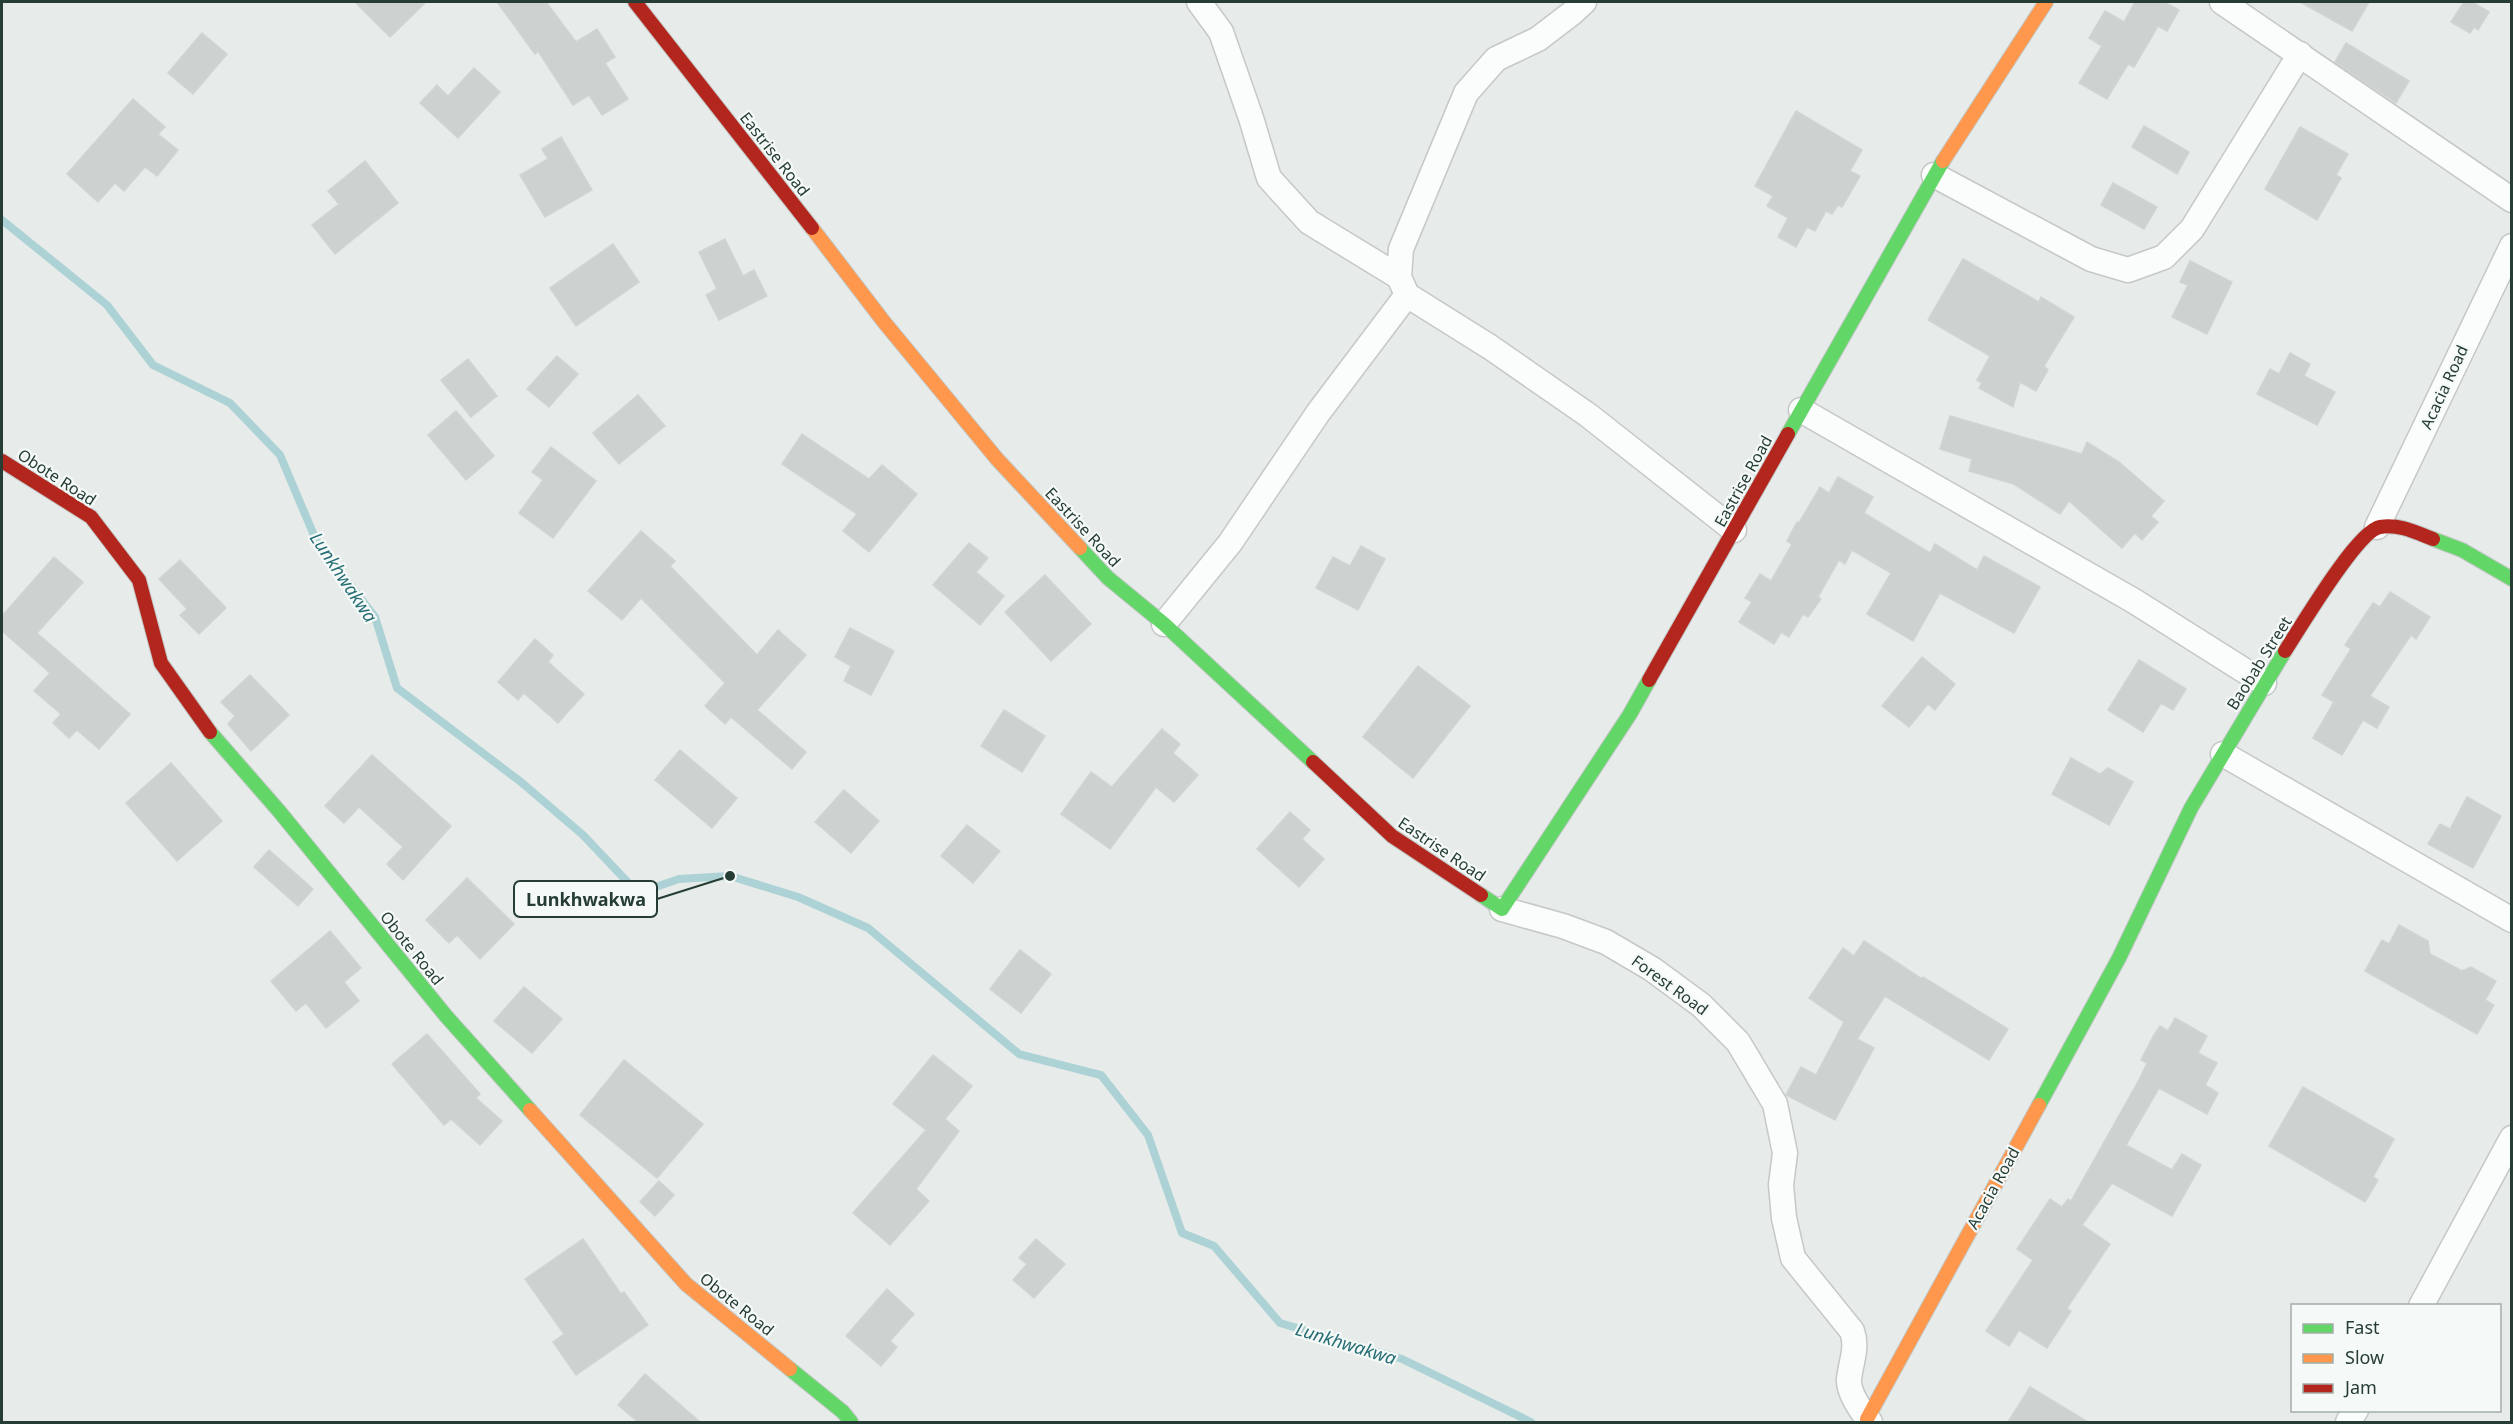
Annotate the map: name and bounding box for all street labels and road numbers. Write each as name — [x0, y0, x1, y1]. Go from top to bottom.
street label: Eastrise Road — [735, 107, 815, 201]
street label: Acacia Road — [2415, 341, 2473, 433]
street label: Eastrise Road — [1709, 431, 1777, 531]
street label: Obote Road — [14, 443, 100, 511]
street label: Eastrise Road — [1040, 482, 1126, 572]
street label: Baobab Street — [2221, 612, 2297, 714]
street label: Eastrise Road — [1394, 812, 1490, 886]
street label: Obote Road — [375, 906, 449, 990]
street label: Forest Road — [1627, 950, 1713, 1020]
street label: Acacia Road — [1961, 1143, 2025, 1233]
street label: Obote Road — [695, 1267, 779, 1341]

